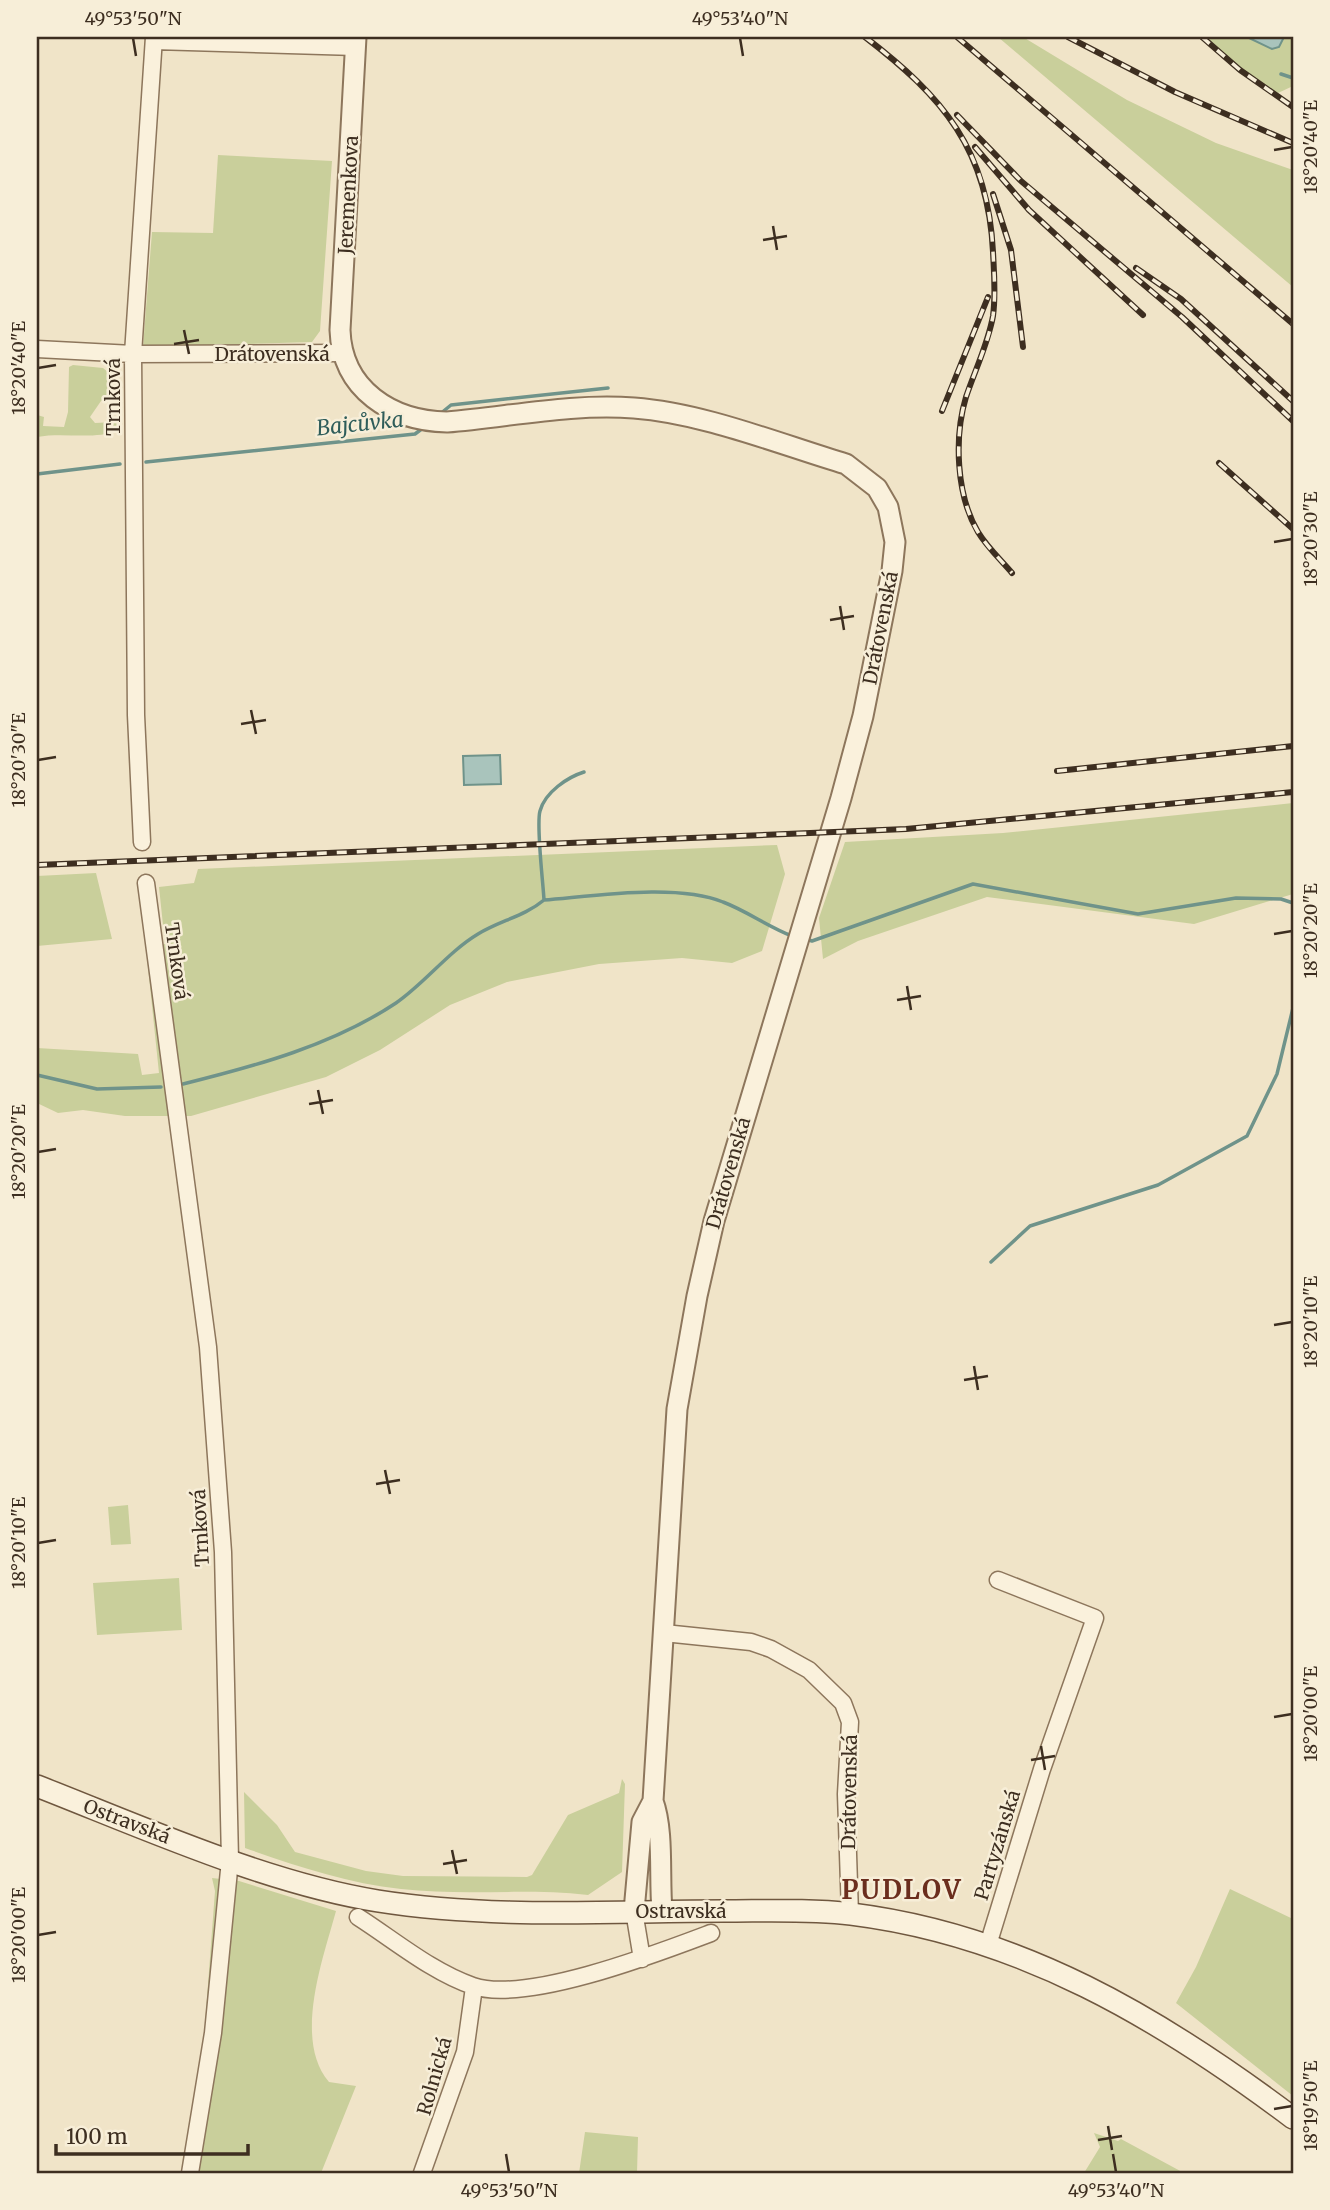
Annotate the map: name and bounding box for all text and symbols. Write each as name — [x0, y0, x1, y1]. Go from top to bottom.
text: 49°53'50"N — [84, 7, 182, 30]
text: 49°53'40"N — [692, 7, 788, 30]
text: 18°20'40"E — [1299, 100, 1322, 194]
street label: Jeremenkova — [333, 135, 363, 256]
text: 18°20'40"E — [7, 321, 30, 415]
street label: Drátovenská — [214, 342, 330, 366]
street label: Trnková — [101, 358, 125, 436]
water label: Bajcůvka — [315, 406, 405, 442]
text: 18°20'30"E — [1299, 491, 1322, 586]
street label: Drátovenská — [857, 569, 903, 687]
text: 18°20'30"E — [7, 712, 30, 807]
text: 18°20'20"E — [1299, 883, 1322, 979]
street label: Trnková — [160, 921, 194, 1001]
text: 18°20'20"E — [7, 1104, 30, 1200]
street label: Drátovenská — [701, 1114, 755, 1232]
text: 18°20'10"E — [1299, 1275, 1322, 1368]
street label: Trnková — [186, 1489, 214, 1567]
text: 18°20'10"E — [7, 1496, 30, 1589]
text: 18°20'00"E — [1299, 1665, 1322, 1762]
street label: Drátovenská — [836, 1734, 862, 1850]
street label: Partyzánská — [969, 1787, 1025, 1903]
street label: Ostravská — [80, 1794, 174, 1848]
district label: PUDLOV — [841, 1873, 963, 1906]
text: 18°20'00"E — [7, 1886, 30, 1983]
street label: Ostravská — [636, 1899, 726, 1923]
street label: Rolnická — [411, 2034, 457, 2118]
text: 18°19'50"E — [1299, 2060, 1322, 2151]
scale bar — [56, 2112, 248, 2156]
text: 100 m — [66, 2123, 128, 2150]
text: 49°53'50"N — [460, 2179, 558, 2202]
text: 49°53'40"N — [1068, 2179, 1164, 2202]

